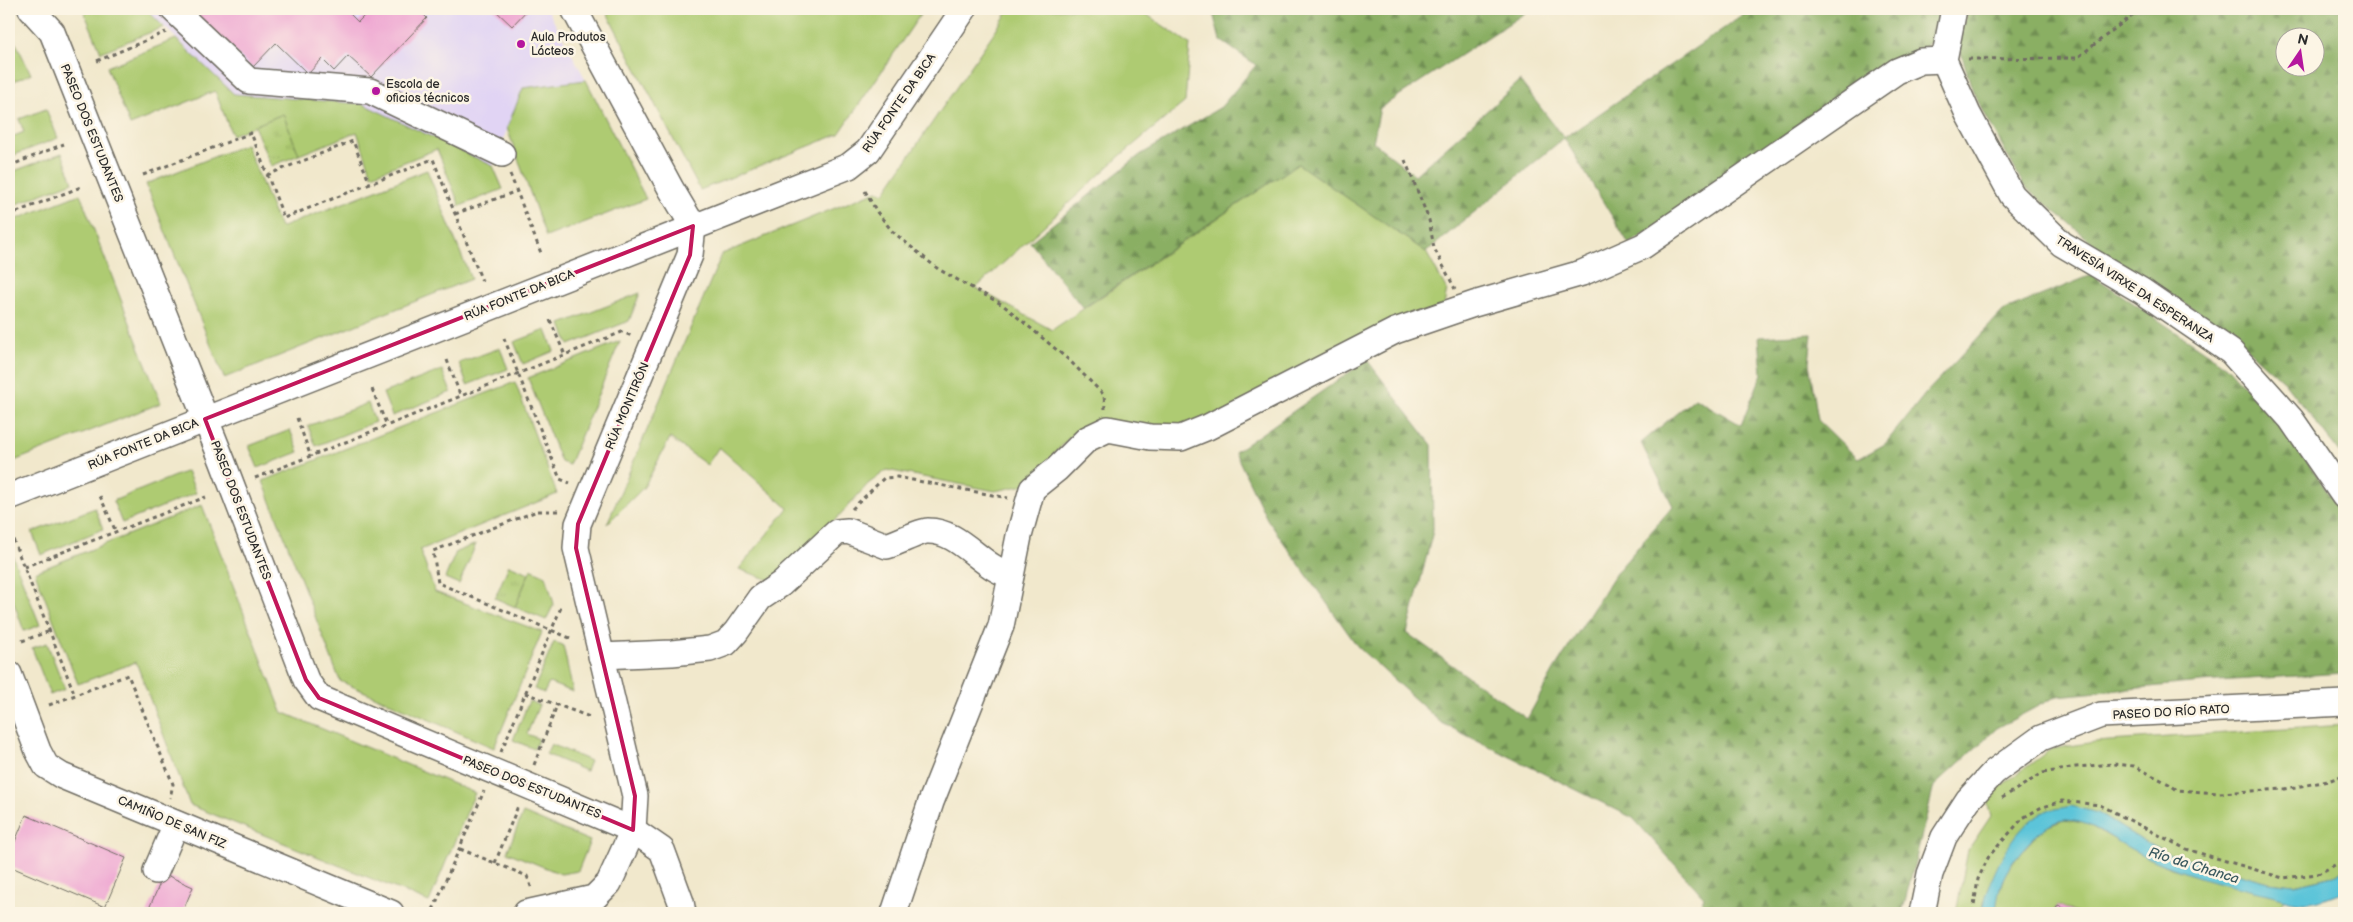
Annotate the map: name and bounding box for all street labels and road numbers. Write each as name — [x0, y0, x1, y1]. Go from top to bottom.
street label: RÚA FONTE DA BICA — [858, 49, 940, 156]
street label: PASEO DOS ESTUDANTES — [57, 62, 126, 205]
street label: TRAVESÍA VIRXE DA ESPERANZA — [2053, 231, 2218, 347]
street label: RÚA FONTE DA BICA — [461, 264, 577, 324]
street label: RÚA MONTIRÓN — [600, 359, 653, 452]
street label: RÚA FONTE DA BICA — [85, 413, 201, 473]
street label: PASEO DOS ESTUDANTES — [207, 439, 274, 582]
street label: PASEO DO RÍO RATO — [2112, 700, 2230, 723]
street label: PASEO DOS ESTUDANTES — [460, 753, 603, 822]
street label: CAMIÑO DE SAN FIZ — [115, 791, 230, 852]

